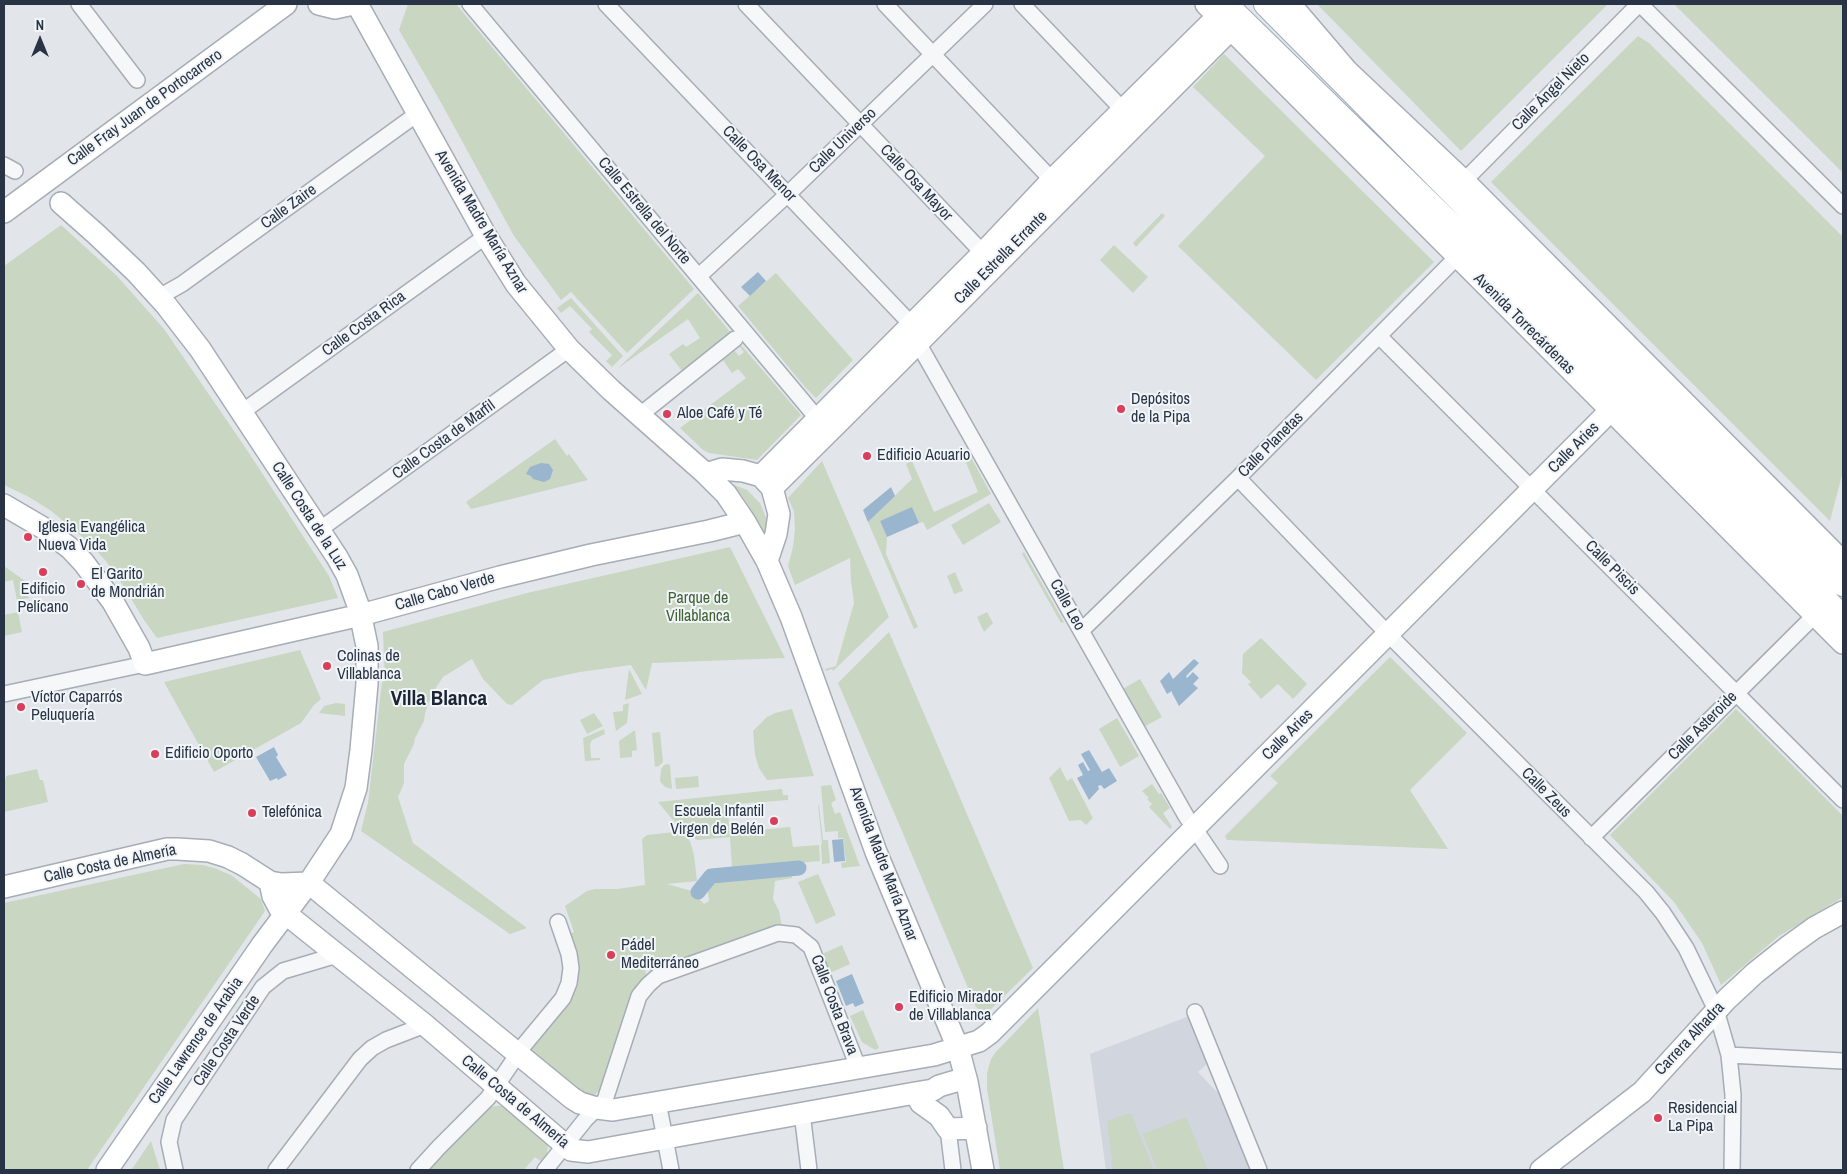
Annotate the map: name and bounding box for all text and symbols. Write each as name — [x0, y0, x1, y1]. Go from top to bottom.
north arrow — [15, 15, 65, 65]
text: N — [36, 16, 44, 34]
street label: Calle Fray Juan de Portocarrero — [64, 45, 226, 171]
street label: Calle Ángel Nieto — [1508, 49, 1594, 135]
street label: Calle Universo — [805, 104, 881, 178]
street label: Calle Osa Menor — [718, 122, 800, 206]
street label: Calle Osa Mayor — [876, 141, 956, 225]
street label: Avenida Madre María Aznar — [431, 147, 531, 297]
street label: Calle Estrella del Norte — [594, 153, 694, 269]
street label: Calle Zaire — [257, 180, 321, 234]
street label: Calle Estrella Errante — [950, 207, 1052, 309]
street label: Avenida Torrecárdenas — [1469, 269, 1579, 379]
street label: Calle Costa Rica — [319, 287, 409, 361]
place label: Depósitos de la Pipa — [1131, 390, 1190, 428]
street label: Calle Costa de Marfil — [389, 396, 499, 484]
marker: Depósitos de la Pipa — [1115, 403, 1127, 415]
place label: Aloe Café y Té — [677, 404, 762, 424]
marker: Aloe Café y Té — [661, 408, 673, 420]
street label: Calle Planetas — [1234, 408, 1308, 482]
street label: Calle Aries — [1545, 419, 1603, 477]
place label: Edificio Acuario — [877, 446, 970, 466]
marker: Edificio Acuario — [861, 450, 873, 462]
street label: Calle Costa de la Luz — [267, 458, 351, 574]
place label: Iglesia Evangélica Nueva Vida — [38, 518, 145, 556]
marker: Iglesia Evangélica Nueva Vida — [22, 531, 34, 543]
street label: Calle Piscis — [1581, 537, 1643, 599]
place label: El Garito de Mondrián — [91, 565, 165, 603]
marker: Edificio Pelícano — [37, 566, 49, 578]
street label: Calle Cabo Verde — [393, 569, 497, 615]
street label: Calle Leo — [1045, 576, 1089, 634]
marker: El Garito de Mondrián — [75, 578, 87, 590]
place label: Edificio Pelícano — [17, 580, 69, 618]
park label: Parque de Villablanca — [666, 589, 730, 627]
place label: Colinas de Villablanca — [337, 647, 401, 685]
marker: Colinas de Villablanca — [321, 660, 333, 672]
district label: Villa Blanca — [391, 686, 487, 712]
street label: Calle Asteroide — [1664, 687, 1742, 765]
place label: Víctor Caparrós Peluquería — [31, 688, 123, 726]
marker: Víctor Caparrós Peluquería — [15, 701, 27, 713]
street label: Calle Aries — [1259, 706, 1317, 764]
place label: Edificio Oporto — [165, 744, 253, 764]
marker: Edificio Oporto — [149, 748, 161, 760]
street label: Calle Zeus — [1517, 764, 1575, 822]
street label: Avenida Madre María Aznar — [845, 784, 921, 944]
place label: Escuela Infantil Virgen de Belén — [670, 802, 764, 840]
place label: Telefónica — [262, 803, 322, 823]
marker: Telefónica — [246, 807, 258, 819]
marker: Escuela Infantil Virgen de Belén — [768, 815, 780, 827]
street label: Calle Costa de Almería — [42, 841, 178, 887]
place label: Pádel Mediterráneo — [621, 936, 699, 974]
marker: Pádel Mediterráneo — [605, 949, 617, 961]
street label: Calle Costa Brava — [806, 952, 862, 1058]
street label: Calle Lawrence de Arabia — [145, 974, 247, 1108]
place label: Edificio Mirador de Villablanca — [909, 988, 1002, 1026]
street label: Calle Costa Verde — [189, 992, 265, 1090]
street label: Carrera Alhadra — [1651, 998, 1729, 1080]
marker: Edificio Mirador de Villablanca — [893, 1001, 905, 1013]
street label: Calle Costa de Almería — [457, 1051, 573, 1153]
place label: Residencial La Pipa — [1668, 1099, 1737, 1137]
marker: Residencial La Pipa — [1652, 1112, 1664, 1124]

